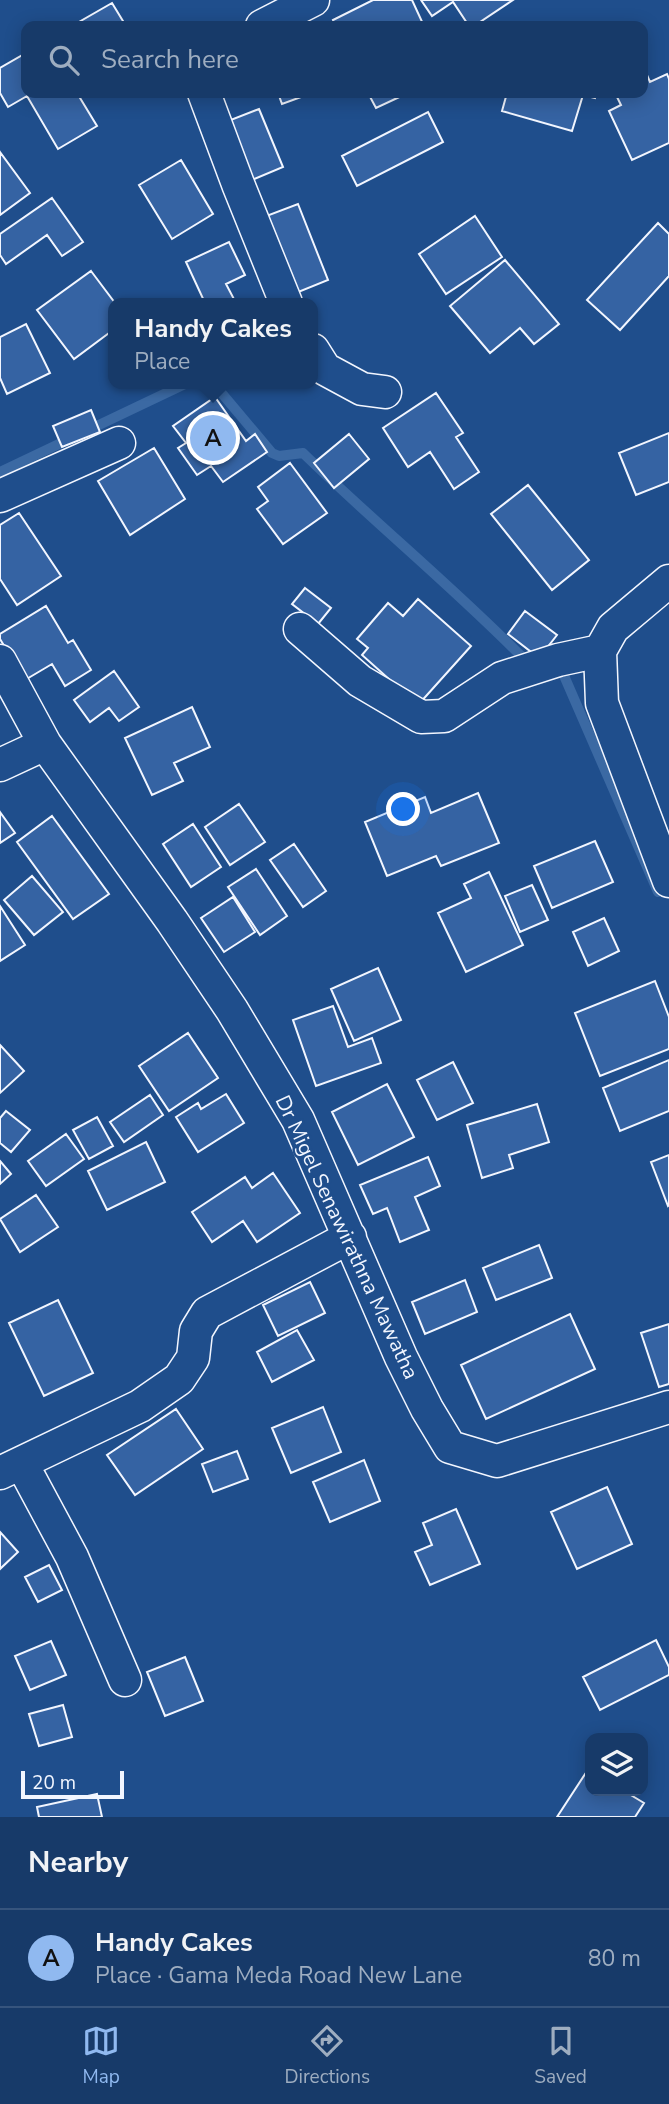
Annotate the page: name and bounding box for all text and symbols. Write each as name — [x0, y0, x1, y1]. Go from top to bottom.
search box — [21, 21, 648, 98]
icon: search — [45, 41, 83, 79]
text: Search here — [101, 42, 239, 77]
popup — [108, 298, 318, 389]
text: Handy Cakes — [134, 311, 292, 346]
text: Place — [134, 346, 190, 377]
pin: A — [190, 412, 236, 464]
your location — [386, 792, 420, 826]
street label: Dr Migel Senawirathna Mawatha — [269, 1090, 425, 1384]
map controls — [585, 1733, 648, 1796]
button: layers — [585, 1733, 648, 1796]
scale bar — [21, 1768, 124, 1800]
text: 20 m — [32, 1770, 76, 1796]
text: Nearby — [28, 1842, 128, 1883]
text: Handy Cakes — [95, 1925, 253, 1960]
text: A — [42, 1943, 60, 1974]
text: 80 m — [588, 1943, 641, 1974]
text: Place · Gama Meda Road New Lane — [95, 1960, 462, 1991]
tab: Map — [82, 2022, 120, 2090]
tab: Directions — [284, 2022, 370, 2090]
tab: Saved — [534, 2022, 587, 2090]

